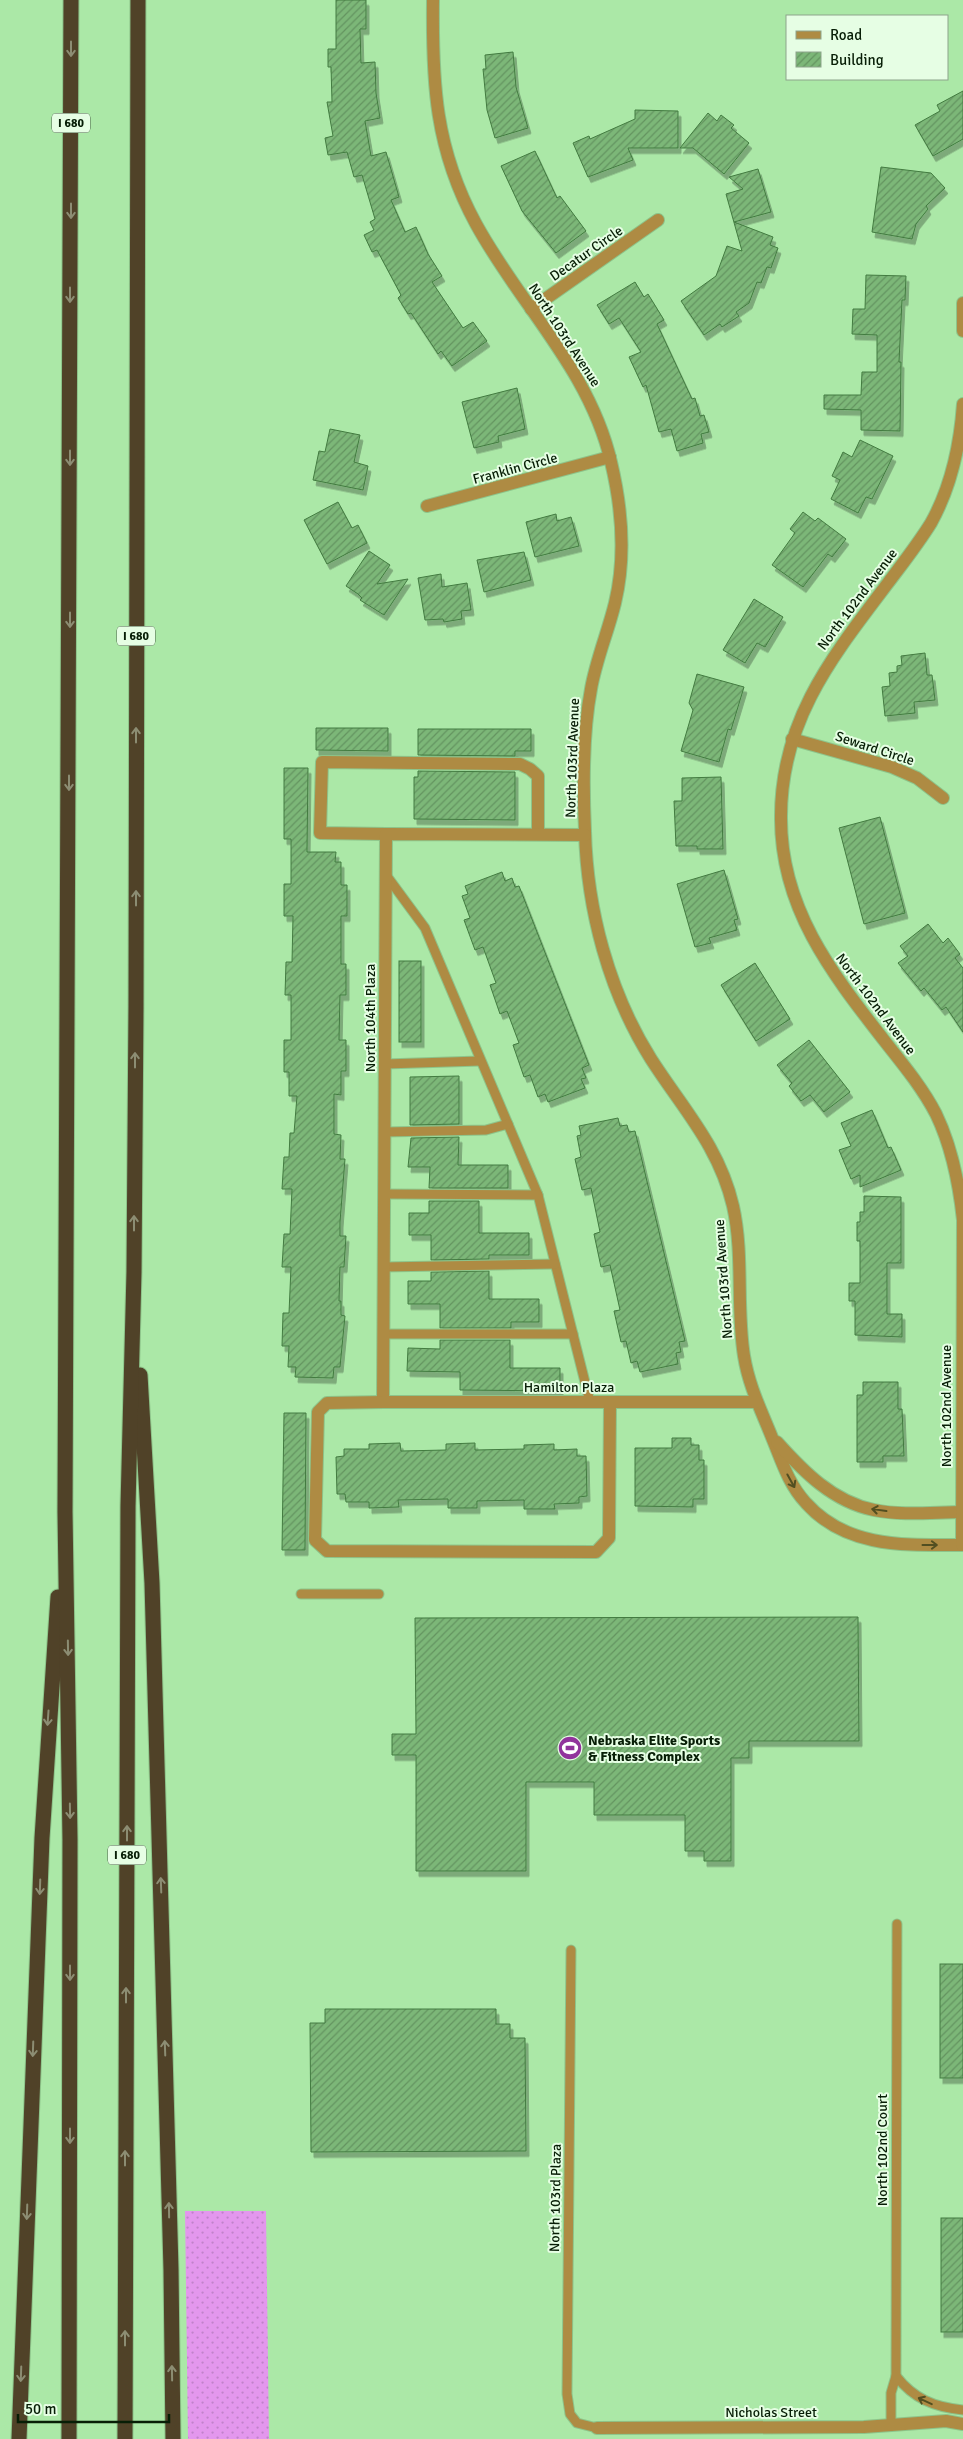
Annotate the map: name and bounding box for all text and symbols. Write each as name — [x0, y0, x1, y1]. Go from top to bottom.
legend — [786, 15, 948, 80]
text: Road — [830, 26, 862, 44]
one-way arrow — [66, 40, 76, 56]
text: Building — [830, 51, 884, 69]
road number: I 680 — [52, 114, 90, 132]
one-way arrow — [66, 202, 76, 219]
street label: Decatur Circle — [547, 222, 626, 285]
street label: North 103rd Avenue — [525, 280, 604, 390]
one-way arrow — [66, 287, 75, 303]
street label: Franklin Circle — [471, 449, 559, 488]
one-way arrow — [65, 450, 75, 466]
street label: North 102nd Avenue — [814, 545, 901, 653]
one-way arrow — [65, 612, 75, 628]
road number: I 680 — [117, 626, 155, 646]
street label: North 103rd Avenue — [562, 698, 583, 818]
one-way arrow — [131, 728, 141, 744]
street label: Seward Circle — [833, 728, 916, 769]
one-way arrow — [64, 774, 74, 791]
one-way arrow — [131, 890, 141, 906]
street label: North 102nd Avenue — [832, 950, 919, 1058]
street label: North 104th Plaza — [362, 964, 379, 1072]
one-way arrow — [130, 1053, 140, 1069]
one-way arrow — [129, 1215, 139, 1232]
street label: North 103rd Avenue — [711, 1219, 736, 1339]
street label: North 102nd Avenue — [938, 1345, 955, 1467]
street label: Hamilton Plaza — [524, 1379, 614, 1396]
one-way arrow — [787, 1473, 796, 1488]
one-way arrow — [872, 1505, 888, 1515]
one-way arrow — [922, 1540, 938, 1550]
one-way arrow — [63, 1640, 73, 1656]
one-way arrow — [44, 1709, 53, 1725]
place label: Nebraska Elite Sports & Fitness Complex — [588, 1732, 720, 1765]
sports icon: Nebraska Elite Sports & Fitness Complex — [557, 1735, 583, 1761]
one-way arrow — [65, 1802, 75, 1818]
one-way arrow — [123, 1825, 132, 1841]
road number: I 680 — [108, 1846, 146, 1864]
one-way arrow — [35, 1878, 45, 1895]
one-way arrow — [156, 1878, 165, 1894]
one-way arrow — [65, 1964, 75, 1981]
one-way arrow — [121, 1988, 131, 2004]
one-way arrow — [160, 2040, 170, 2056]
one-way arrow — [29, 2041, 38, 2057]
street label: North 102nd Court — [874, 2094, 891, 2206]
one-way arrow — [65, 2127, 75, 2143]
street label: North 103rd Plaza — [546, 2144, 565, 2252]
one-way arrow — [120, 2150, 130, 2166]
one-way arrow — [22, 2203, 31, 2219]
one-way arrow — [165, 2203, 174, 2219]
one-way arrow — [120, 2330, 130, 2346]
one-way arrow — [167, 2365, 177, 2382]
one-way arrow — [16, 2366, 25, 2382]
scale bar — [18, 2392, 169, 2424]
one-way arrow — [918, 2396, 933, 2405]
text: 50 m — [25, 2400, 56, 2418]
street label: Nicholas Street — [725, 2404, 817, 2421]

